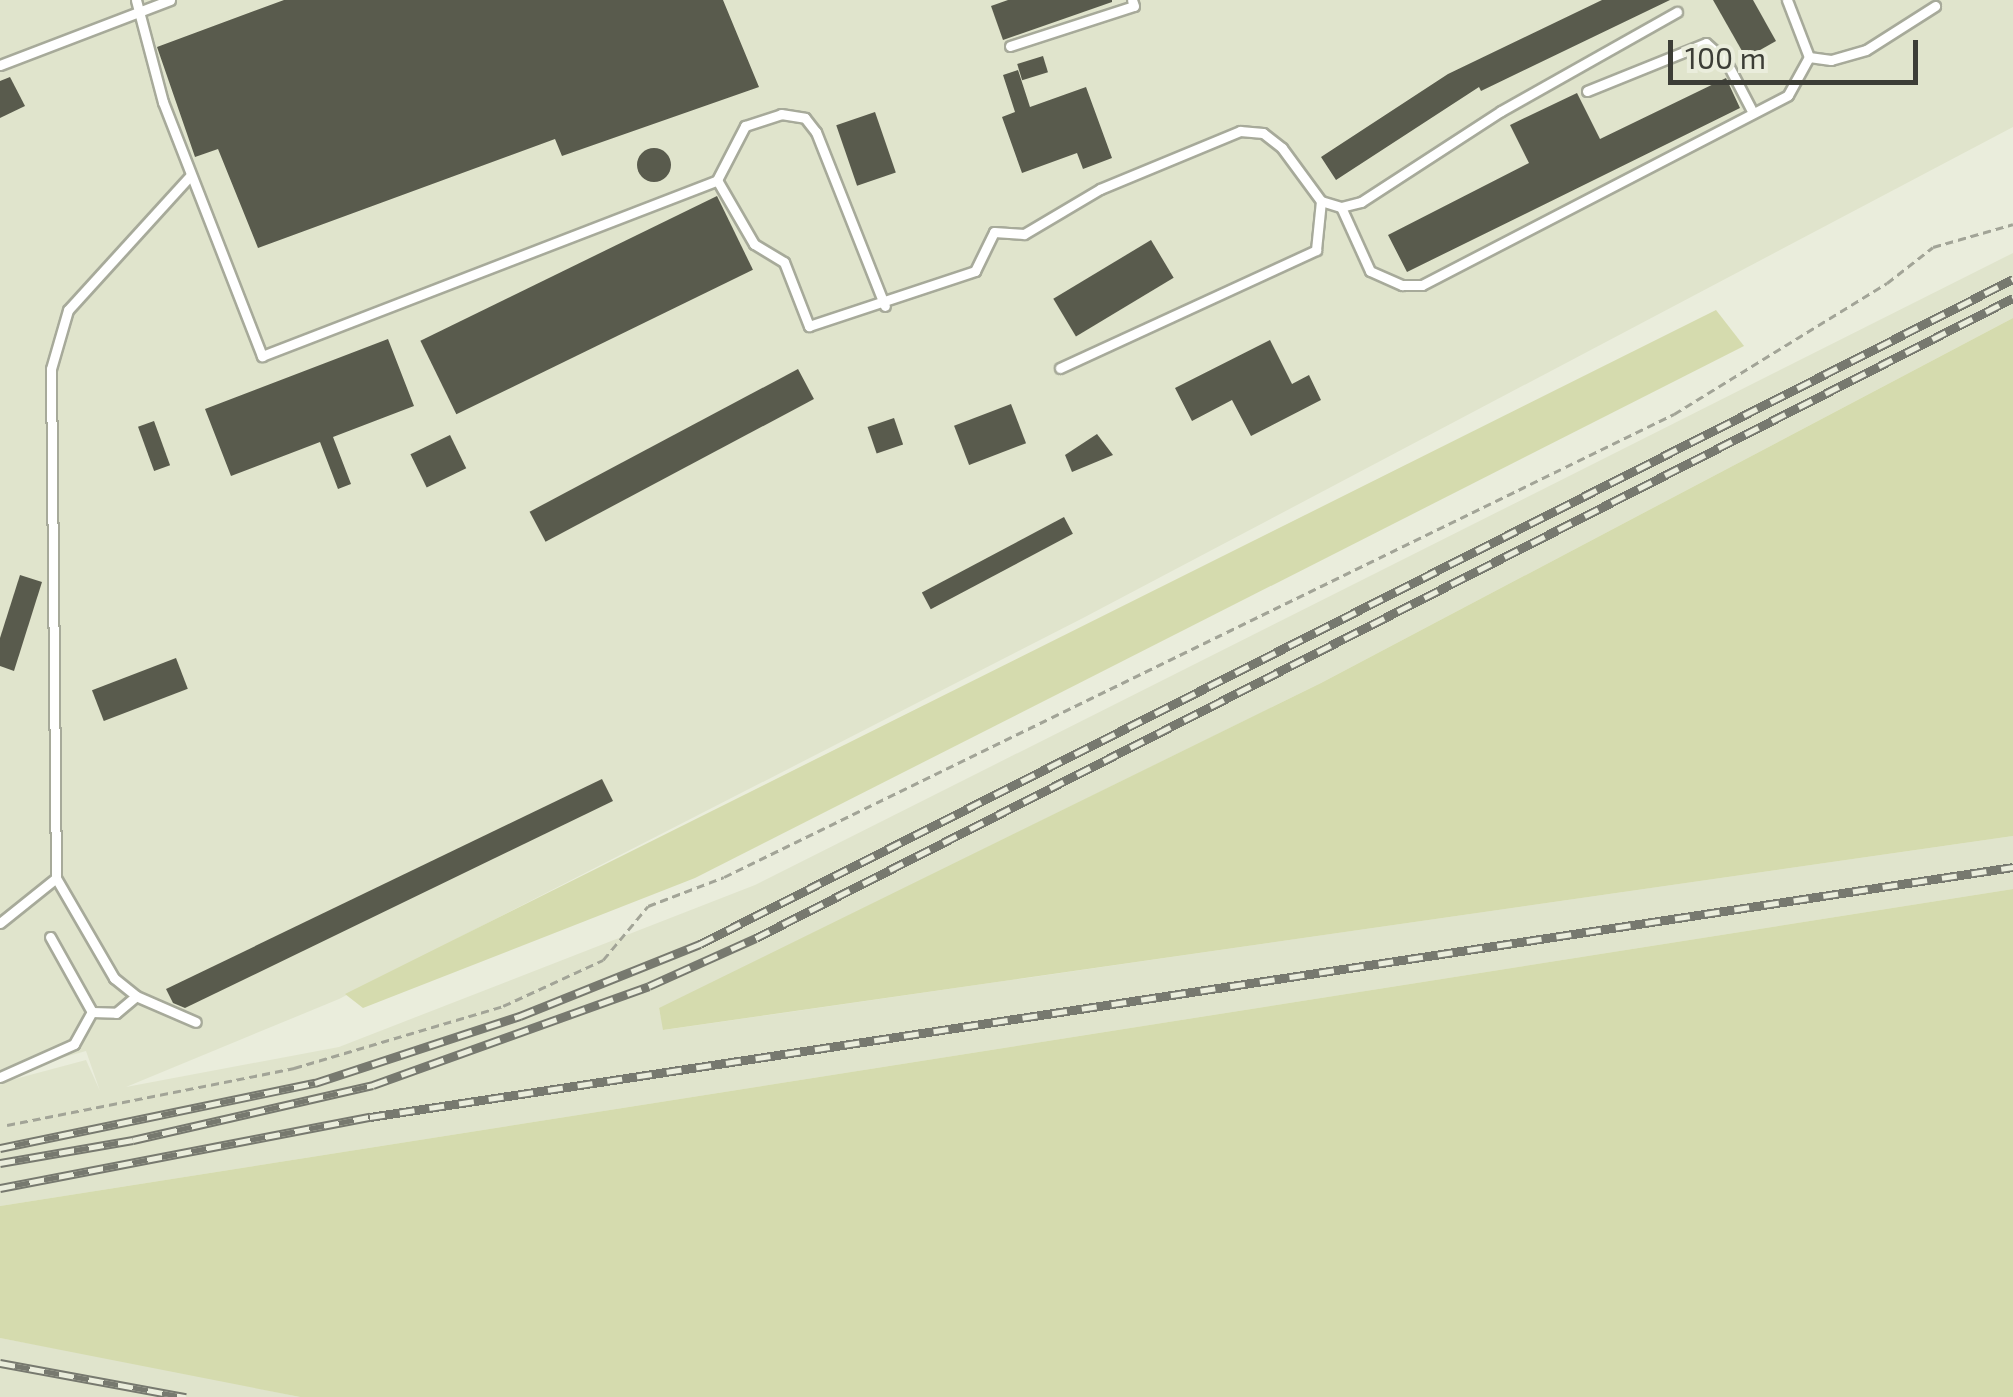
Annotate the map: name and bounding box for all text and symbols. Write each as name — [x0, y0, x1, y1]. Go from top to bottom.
scale bar — [1673, 20, 1923, 82]
text: 100 m — [1685, 39, 1766, 75]

